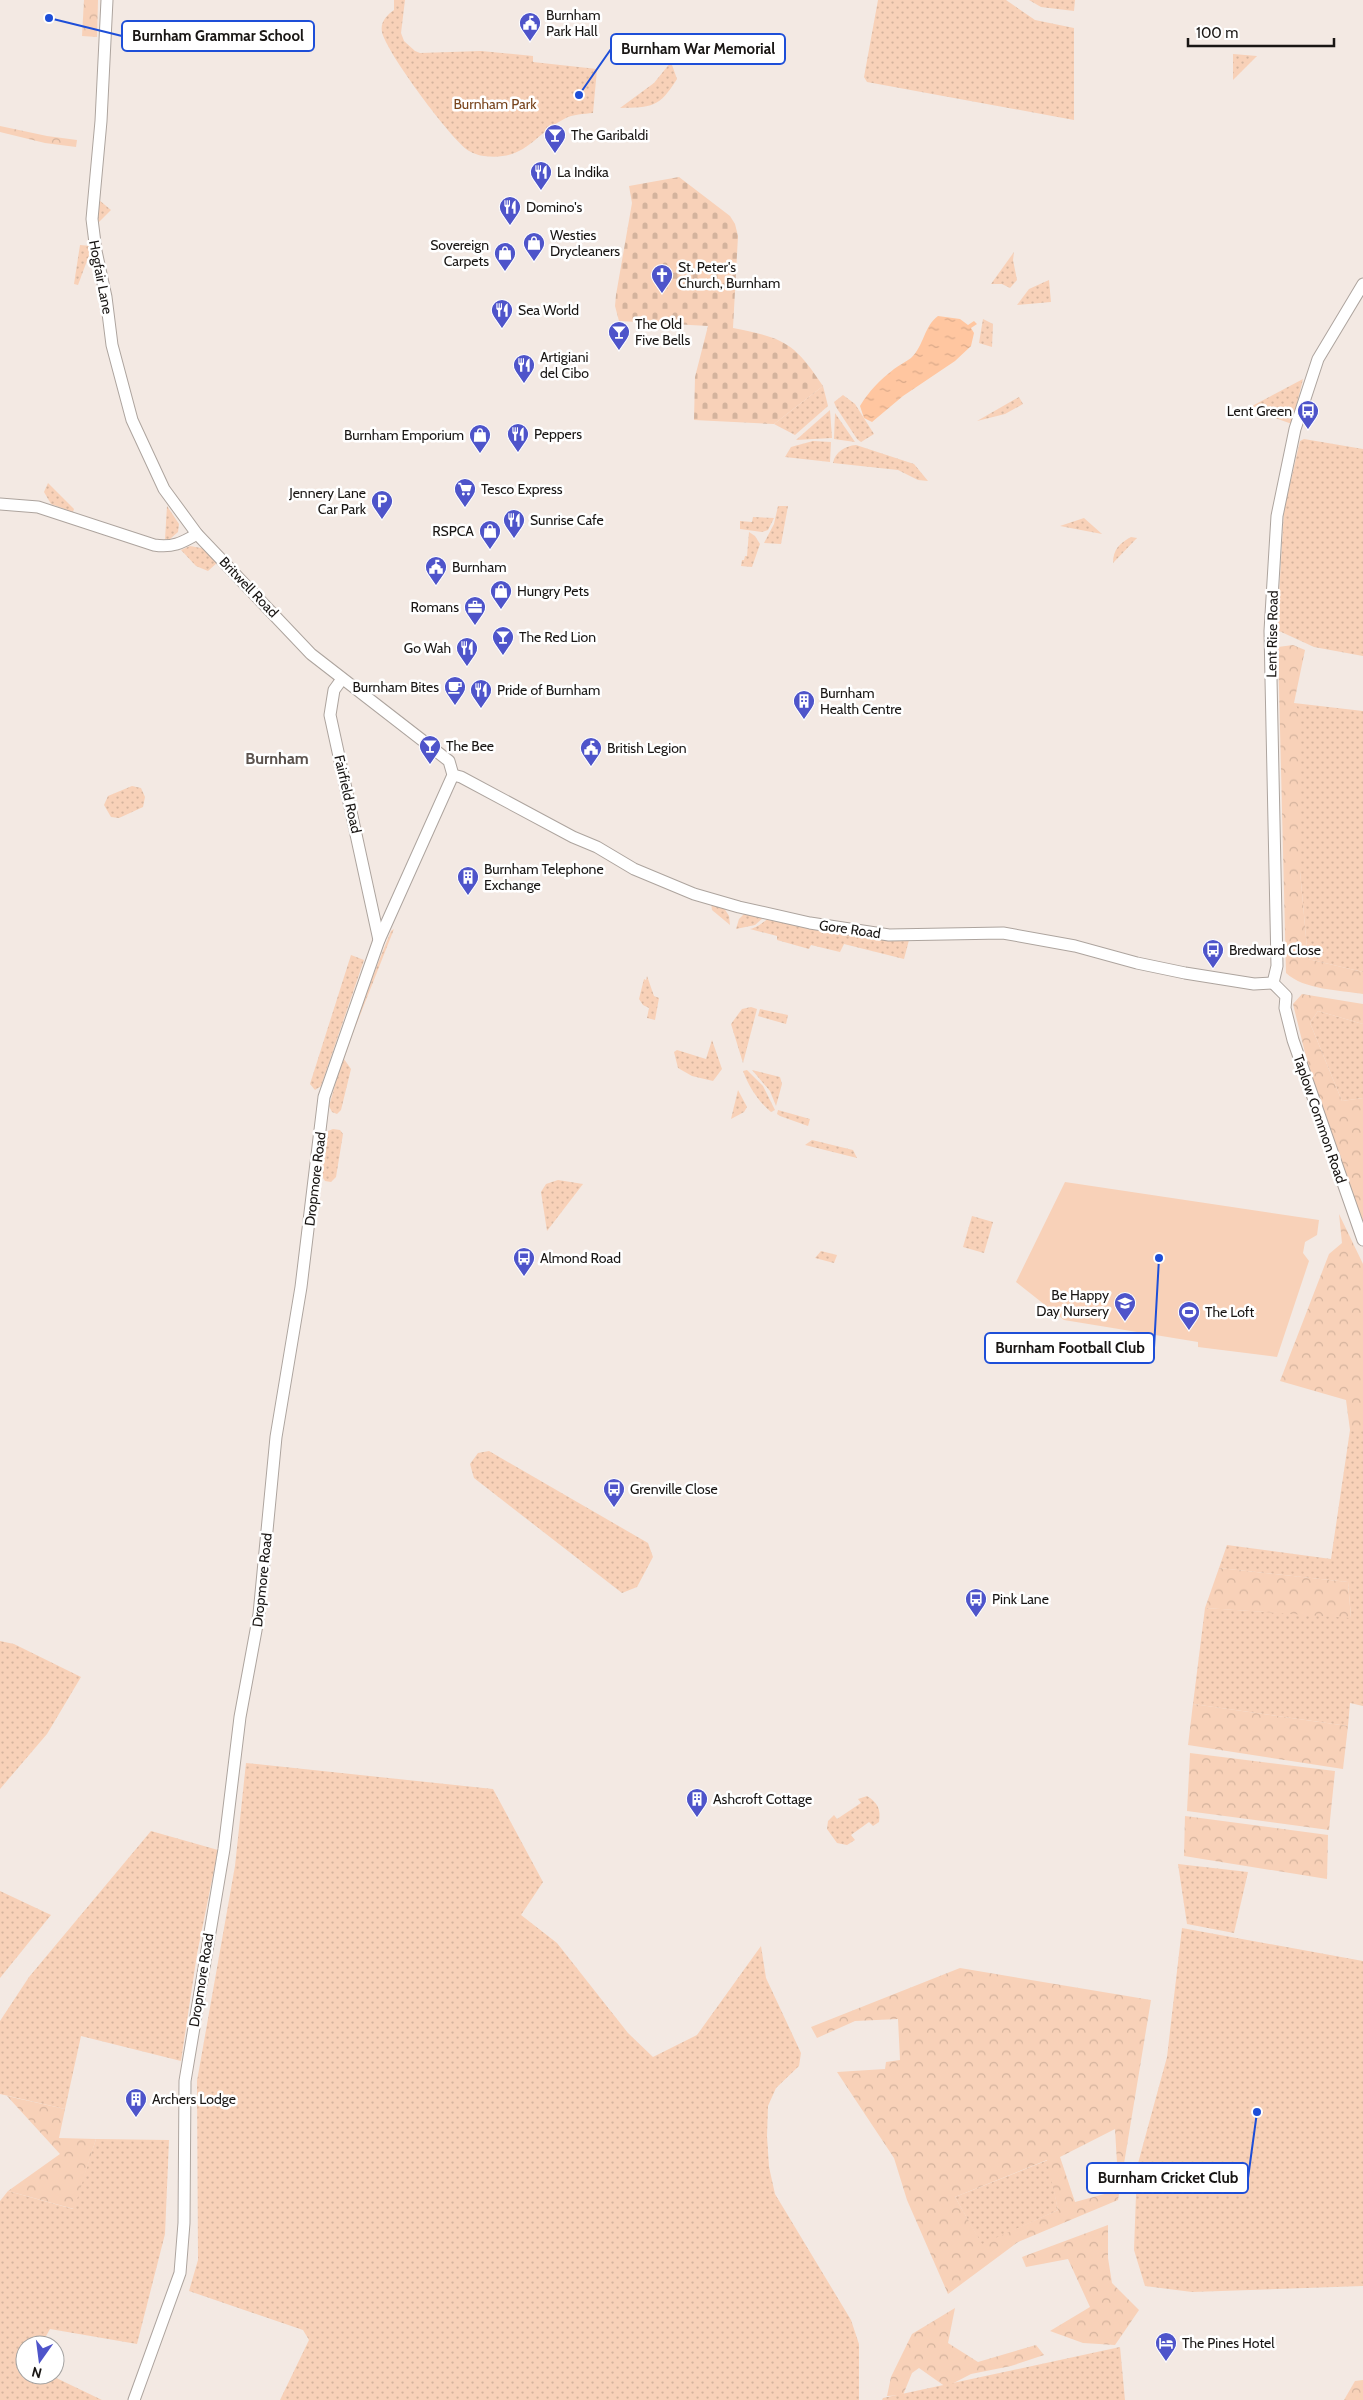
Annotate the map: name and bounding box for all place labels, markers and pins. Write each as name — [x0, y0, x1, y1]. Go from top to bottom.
place label: Burnham Park Hall — [546, 6, 600, 40]
public building icon: Burnham Park Hall — [518, 11, 542, 42]
callout: Burnham Grammar School — [122, 21, 314, 51]
callout: Burnham War Memorial — [611, 34, 785, 64]
bar icon: The Garibaldi — [543, 123, 567, 154]
place label: The Garibaldi — [571, 126, 648, 144]
restaurant icon: La Indika — [529, 160, 553, 191]
place label: La Indika — [557, 163, 609, 181]
restaurant icon: Domino's — [498, 195, 522, 226]
place label: Domino's — [526, 198, 583, 216]
place label: Westies Drycleaners — [550, 226, 620, 260]
shop icon: Westies Drycleaners — [522, 231, 546, 262]
place label: Sovereign Carpets — [430, 236, 489, 270]
shop icon: Sovereign Carpets — [493, 241, 517, 272]
place label: St. Peter's Church, Burnham — [678, 258, 780, 292]
church icon: St. Peter's Church, Burnham — [650, 263, 674, 294]
restaurant icon: Sea World — [490, 298, 514, 329]
place label: Sea World — [518, 301, 579, 319]
place label: The Old Five Bells — [635, 315, 690, 349]
bar icon: The Old Five Bells — [607, 320, 631, 351]
place label: Artigiani del Cibo — [540, 348, 589, 382]
restaurant icon: Artigiani del Cibo — [512, 353, 536, 384]
bus stop icon: Lent Green — [1296, 399, 1320, 430]
place label: Lent Green — [1227, 402, 1292, 420]
restaurant icon: Peppers — [506, 422, 530, 453]
shop icon: Burnham Emporium — [468, 423, 492, 454]
place label: Peppers — [534, 425, 582, 443]
place label: Burnham Emporium — [344, 426, 464, 444]
supermarket icon: Tesco Express — [453, 477, 477, 508]
place label: Tesco Express — [481, 480, 563, 498]
place label: Jennery Lane Car Park — [288, 484, 367, 518]
parking icon: Jennery Lane Car Park — [370, 489, 394, 520]
restaurant icon: Sunrise Cafe — [502, 508, 526, 539]
place label: Sunrise Cafe — [530, 511, 604, 529]
shop icon: RSPCA — [478, 519, 502, 550]
place label: RSPCA — [432, 522, 474, 540]
public building icon: Burnham — [424, 555, 448, 586]
place label: Burnham — [452, 558, 506, 576]
shop icon: Hungry Pets — [489, 579, 513, 610]
place label: Hungry Pets — [517, 582, 589, 600]
office icon: Romans — [463, 595, 487, 626]
place label: Romans — [411, 598, 459, 616]
bar icon: The Red Lion — [491, 625, 515, 656]
place label: The Red Lion — [519, 628, 596, 646]
restaurant icon: Go Wah — [455, 636, 479, 667]
place label: Go Wah — [404, 639, 451, 657]
cafe icon: Burnham Bites — [443, 675, 467, 706]
place label: Burnham Bites — [353, 678, 439, 696]
restaurant icon: Pride of Burnham — [469, 678, 493, 709]
place label: Pride of Burnham — [497, 681, 600, 699]
place label: Burnham Health Centre — [820, 684, 902, 718]
building icon: Burnham Health Centre — [792, 689, 816, 720]
bar icon: The Bee — [418, 734, 442, 765]
public building icon: British Legion — [579, 736, 603, 767]
place label: The Bee — [446, 737, 494, 755]
place label: British Legion — [607, 739, 687, 757]
place label: Burnham Telephone Exchange — [484, 860, 604, 894]
building icon: Burnham Telephone Exchange — [456, 865, 480, 896]
bus stop icon: Bredward Close — [1201, 938, 1225, 969]
place label: Bredward Close — [1229, 941, 1321, 959]
bus stop icon: Almond Road — [512, 1246, 536, 1277]
place label: Almond Road — [540, 1249, 621, 1267]
place label: Be Happy Day Nursery — [1036, 1286, 1109, 1320]
school or university icon: Be Happy Day Nursery — [1113, 1291, 1137, 1322]
sports icon: The Loft — [1177, 1300, 1201, 1331]
place label: The Loft — [1205, 1303, 1254, 1321]
callout: Burnham Football Club — [985, 1333, 1154, 1363]
bus stop icon: Grenville Close — [602, 1477, 626, 1508]
place label: Grenville Close — [630, 1480, 718, 1498]
bus stop icon: Pink Lane — [964, 1587, 988, 1618]
place label: Pink Lane — [992, 1590, 1049, 1608]
building icon: Ashcroft Cottage — [685, 1787, 709, 1818]
place label: Ashcroft Cottage — [713, 1790, 812, 1808]
building icon: Archers Lodge — [124, 2087, 148, 2118]
place label: Archers Lodge — [152, 2090, 236, 2108]
callout: Burnham Cricket Club — [1087, 2163, 1248, 2193]
hotel icon: The Pines Hotel — [1154, 2331, 1178, 2362]
place label: The Pines Hotel — [1182, 2334, 1275, 2352]

